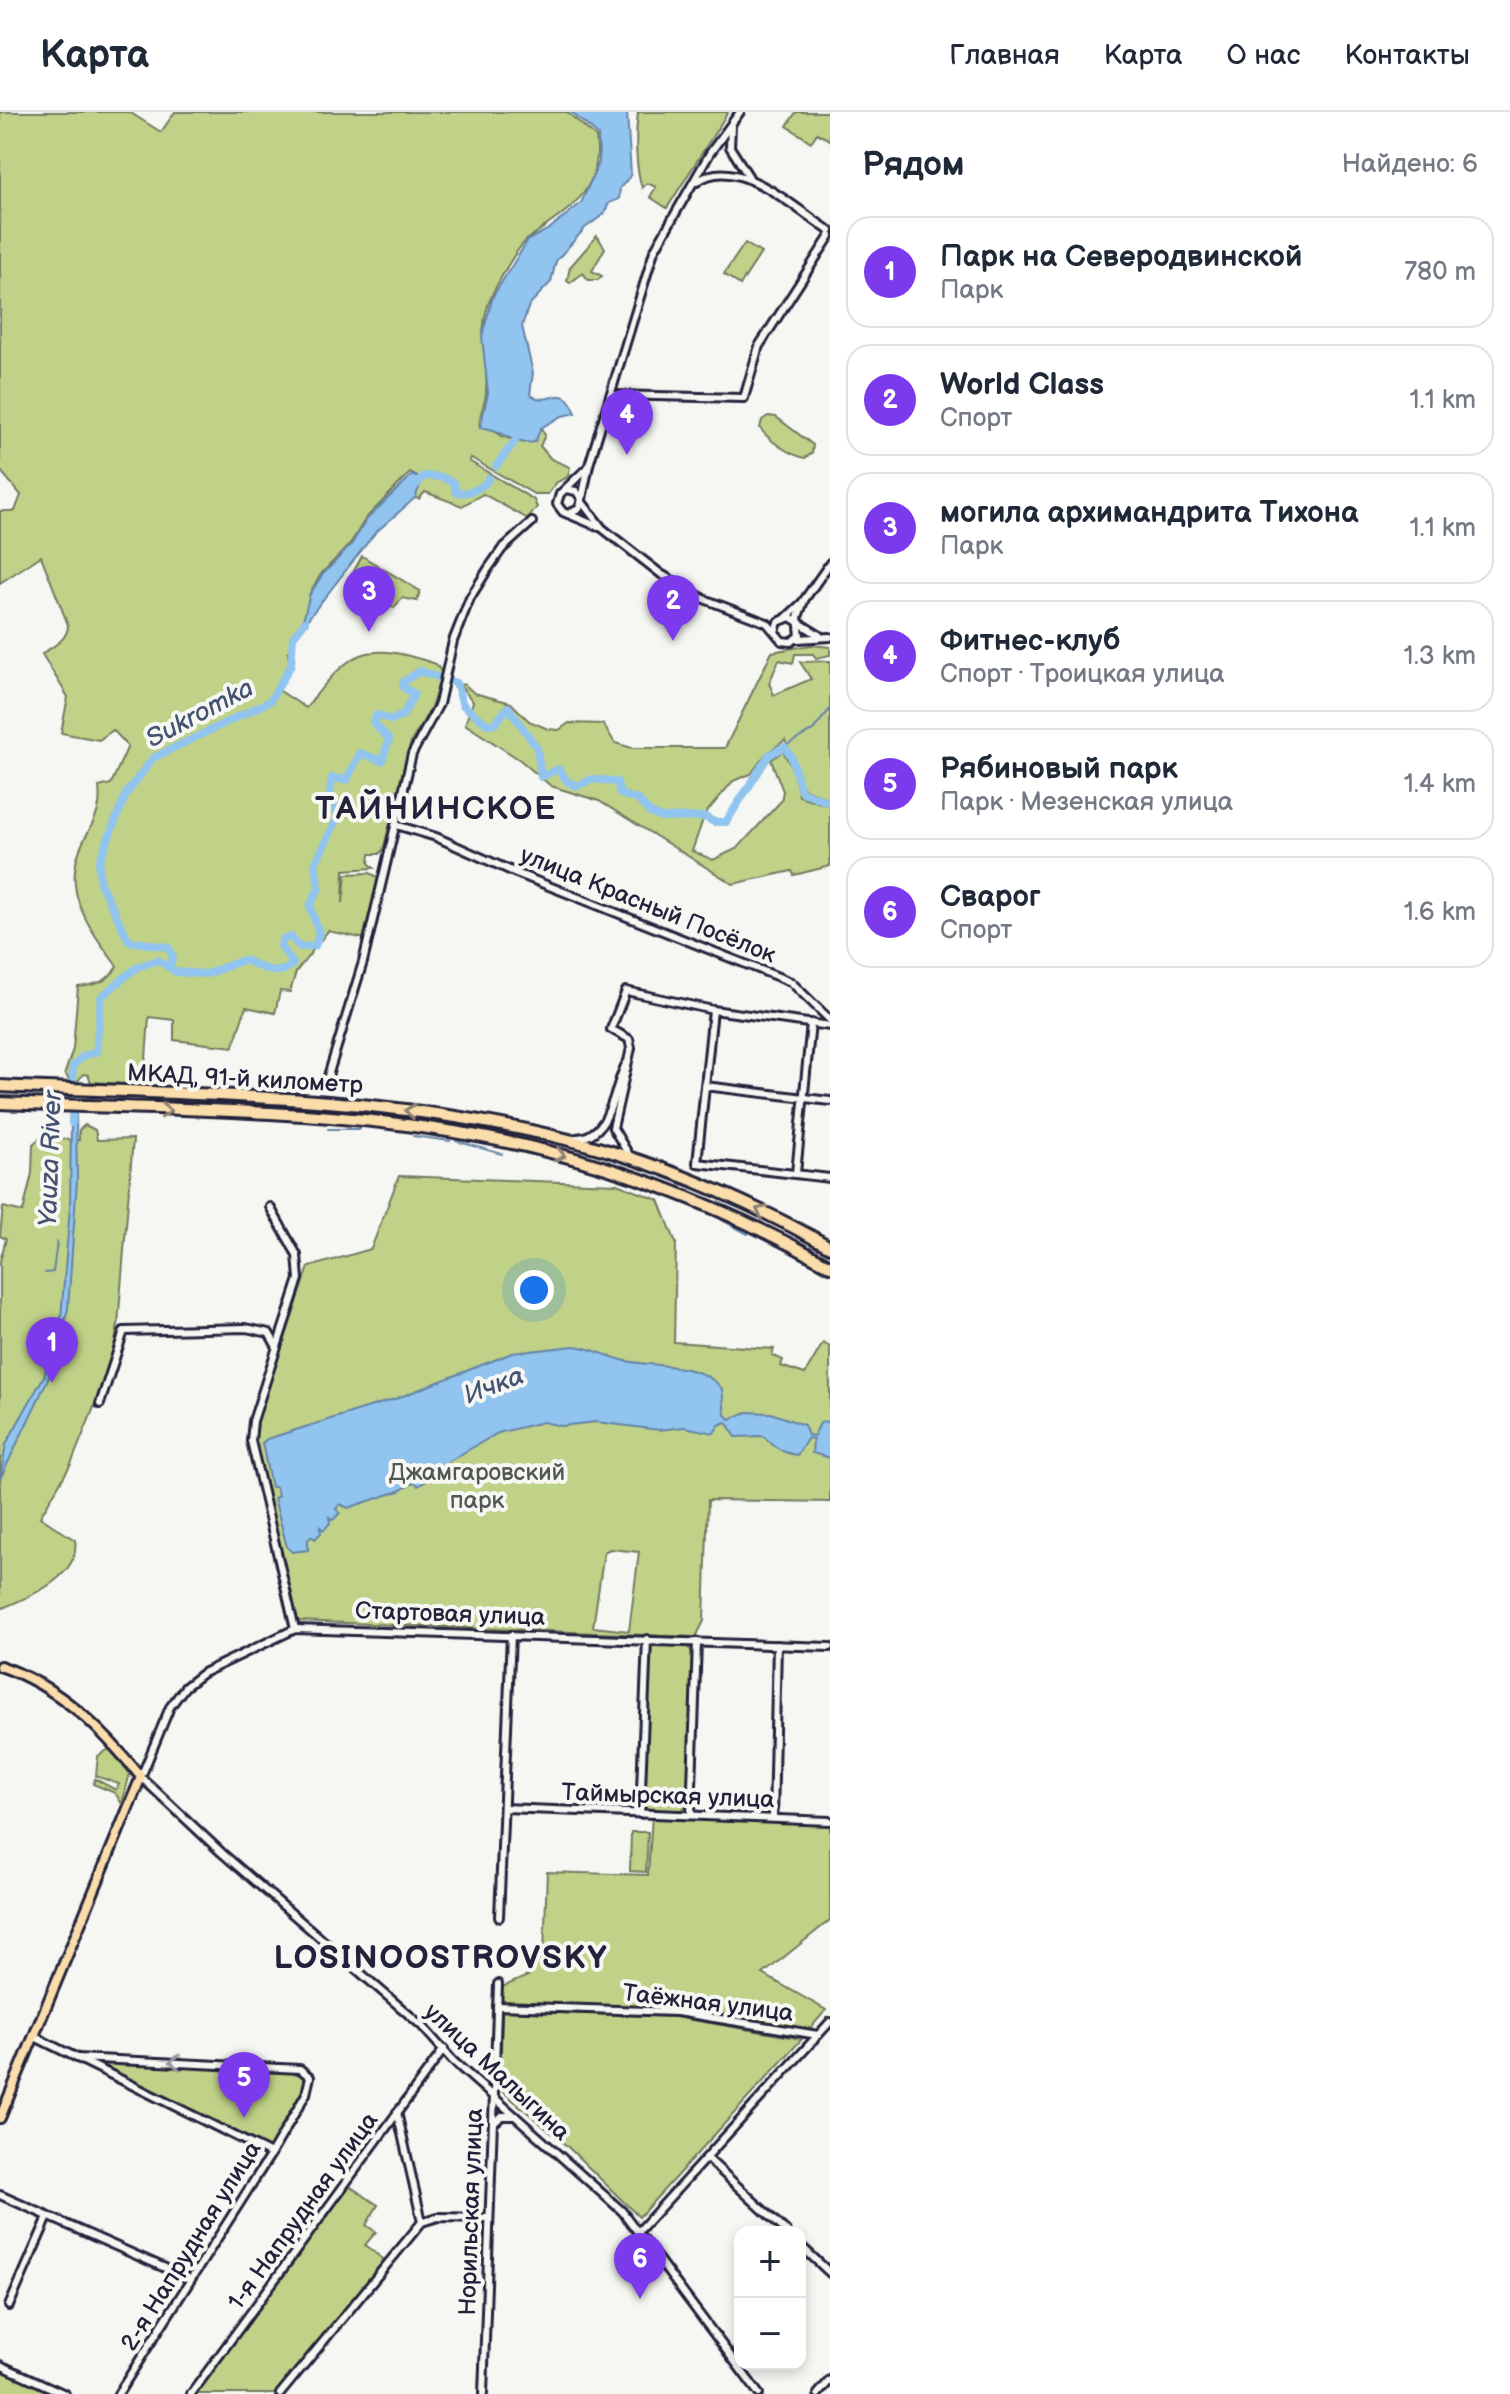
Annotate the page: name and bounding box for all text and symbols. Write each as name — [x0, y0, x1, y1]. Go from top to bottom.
text: Карта — [40, 33, 149, 78]
text: Главная — [949, 39, 1060, 72]
text: Карта — [1104, 39, 1183, 72]
text: О нас — [1227, 39, 1300, 72]
text: Контакты — [1344, 39, 1470, 72]
text: Рядом — [862, 144, 964, 185]
text: Найдено: 6 — [1342, 149, 1478, 180]
text: Парк на Северодвинской — [940, 239, 1302, 275]
text: 1 — [885, 257, 895, 288]
text: 780 m — [1404, 257, 1476, 288]
text: Парк — [940, 275, 1003, 306]
text: World Class — [940, 367, 1104, 403]
text: 2 — [882, 385, 898, 416]
text: 1.1 km — [1410, 385, 1476, 416]
pin: 4 — [601, 389, 653, 455]
text: Спорт — [940, 403, 1012, 434]
text: могила архимандрита Тихона — [940, 495, 1358, 531]
text: 3 — [882, 513, 898, 544]
text: 1.1 km — [1410, 513, 1476, 544]
text: Парк — [940, 531, 1003, 562]
pin: 3 — [343, 566, 395, 632]
pin: 2 — [647, 575, 699, 641]
text: Фитнес-клуб — [940, 623, 1120, 659]
text: 4 — [882, 641, 898, 672]
text: 1.3 km — [1404, 641, 1476, 672]
text: Спорт · Троицкая улица — [940, 659, 1225, 690]
water label: Sukromka — [141, 673, 259, 755]
text: Рябиновый парк — [940, 751, 1178, 787]
text: 5 — [882, 769, 898, 800]
text: 1.4 km — [1404, 769, 1476, 800]
text: Парк · Мезенская улица — [940, 787, 1233, 818]
district label: ТАЙНИНСКОЕ — [315, 788, 557, 829]
street label: улица Красный Посёлок — [516, 840, 780, 970]
text: Сварог — [940, 879, 1041, 915]
text: 6 — [882, 897, 898, 928]
text: 1.6 km — [1404, 897, 1476, 928]
text: Спорт — [940, 915, 1012, 946]
street label: МКАД, 91-й километр — [126, 1058, 364, 1100]
water label: Yauza River — [33, 1089, 69, 1228]
one-way arrow — [160, 1102, 173, 1119]
one-way arrow — [403, 1102, 416, 1119]
one-way arrow — [553, 1145, 567, 1162]
one-way arrow — [754, 1205, 769, 1221]
your location — [514, 1270, 554, 1310]
pin: 1 — [26, 1317, 78, 1383]
water label: Ичка — [460, 1360, 528, 1412]
park label: Джамгаровский парк — [389, 1458, 565, 1515]
street label: Стартовая улица — [354, 1596, 546, 1632]
street label: Таймырская улица — [561, 1778, 775, 1814]
district label: LOSINOOSTROVSKY — [274, 1939, 608, 1978]
street label: Таёжная улица — [621, 1978, 795, 2028]
street label: улица Малыгина — [418, 1997, 576, 2147]
pin: 5 — [218, 2052, 270, 2118]
one-way arrow — [168, 2054, 181, 2071]
street label: 1-я Напрудная улица — [222, 2107, 384, 2315]
street label: Норильская улица — [453, 2108, 489, 2316]
street label: 2-я Напрудная улица — [115, 2136, 267, 2356]
map controls — [734, 2226, 806, 2370]
button: + — [734, 2226, 806, 2298]
pin: 6 — [614, 2233, 666, 2299]
button: − — [734, 2298, 806, 2370]

